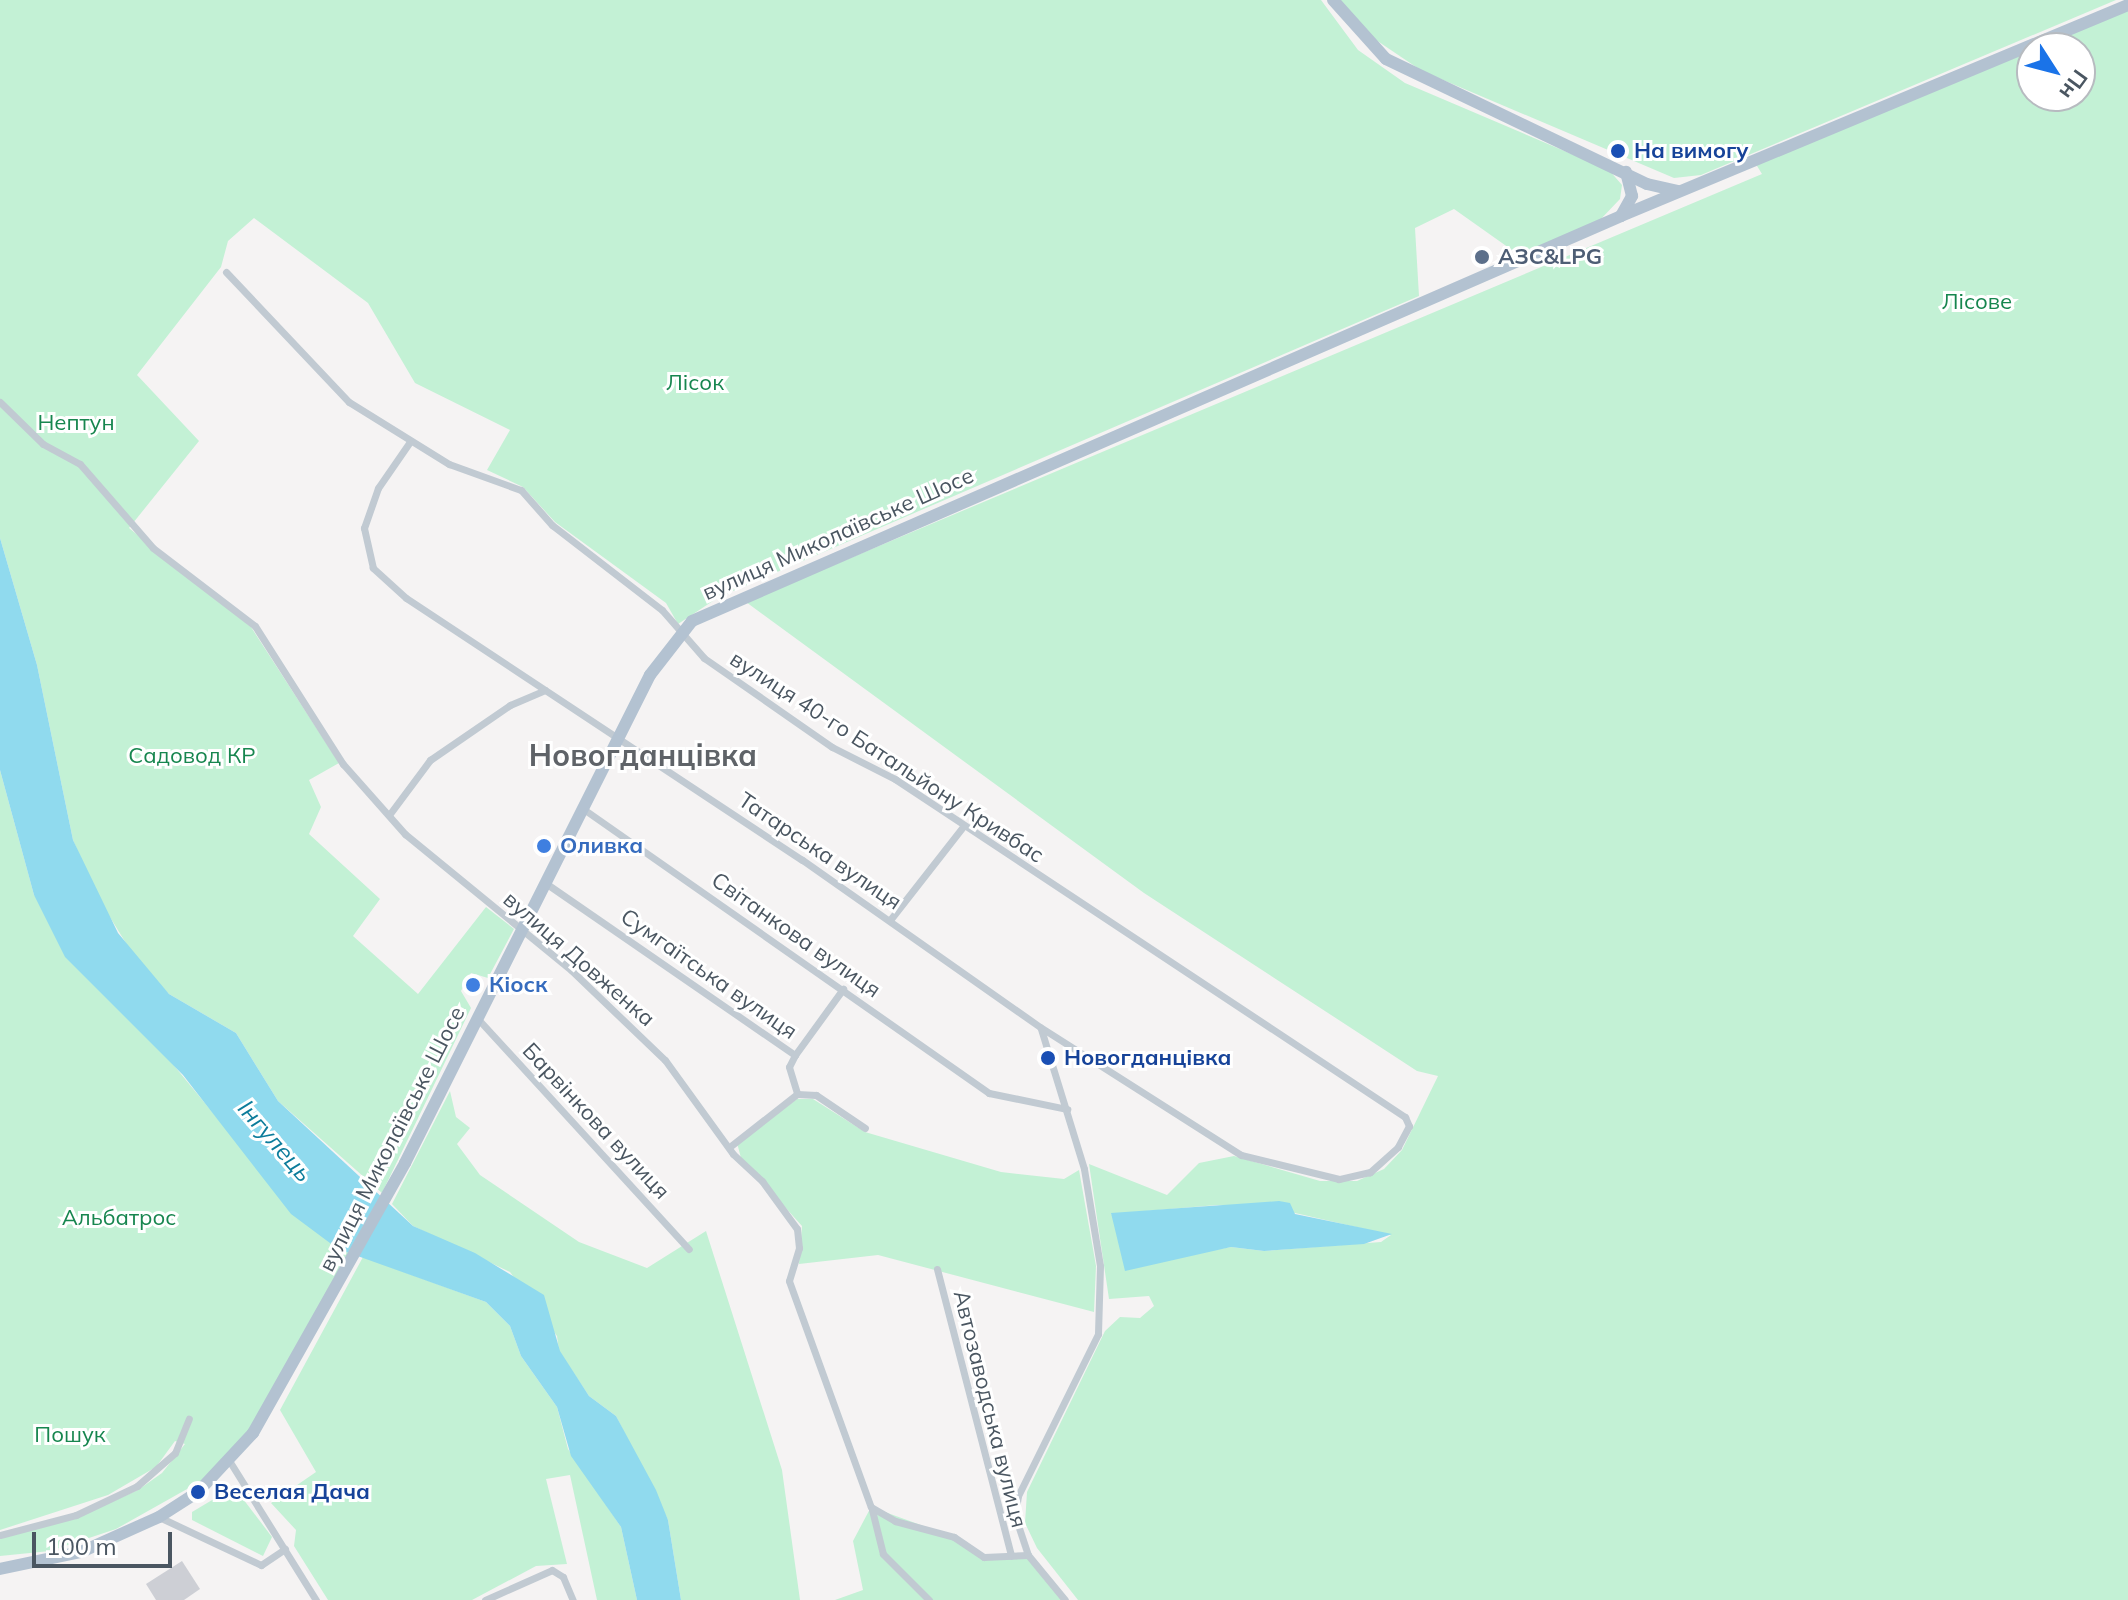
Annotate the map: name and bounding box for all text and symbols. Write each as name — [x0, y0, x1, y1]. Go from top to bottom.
north arrow — [2016, 32, 2096, 112]
text: Пн — [2053, 64, 2094, 106]
place label: На вимогу — [1634, 138, 1748, 164]
marker: На вимогу — [1609, 142, 1627, 160]
place label: АЗС&LPG — [1498, 244, 1602, 270]
marker: АЗС&LPG — [1473, 248, 1491, 266]
park label: Лісове — [1942, 289, 2012, 315]
park label: Лісок — [666, 370, 724, 396]
park label: Нептун — [37, 410, 115, 436]
street label: вулиця Миколаївське Шосе — [698, 462, 978, 606]
street label: вулиця 40-го Батальйону Кривбас — [725, 645, 1049, 869]
district label: Новогданцівка — [529, 737, 757, 773]
park label: Садовод КР — [128, 743, 256, 769]
street label: Татарська вулиця — [733, 787, 907, 915]
place label: Оливка — [560, 833, 643, 859]
marker: Оливка — [535, 837, 553, 855]
street label: Світанкова вулиця — [706, 867, 886, 1003]
street label: вулиця Довженка — [498, 886, 660, 1032]
street label: Сумгаїтська вулиця — [616, 903, 802, 1045]
place label: Кіоск — [489, 972, 547, 998]
marker: Кіоск — [464, 976, 482, 994]
street label: вулиця Миколаївське Шосе — [313, 1002, 471, 1276]
street label: Барвінкова вулиця — [517, 1038, 675, 1204]
place label: Новогданцівка — [1064, 1045, 1231, 1071]
marker: Новогданцівка — [1039, 1049, 1057, 1067]
water label: Інгулець — [232, 1094, 318, 1188]
park label: Альбатрос — [62, 1205, 176, 1231]
street label: Автозаводська вулиця — [948, 1288, 1032, 1530]
park label: Пошук — [34, 1422, 106, 1448]
place label: Веселая Дача — [214, 1479, 370, 1505]
marker: Веселая Дача — [189, 1483, 207, 1501]
scale bar — [36, 1516, 176, 1566]
text: 100 m — [46, 1531, 117, 1561]

